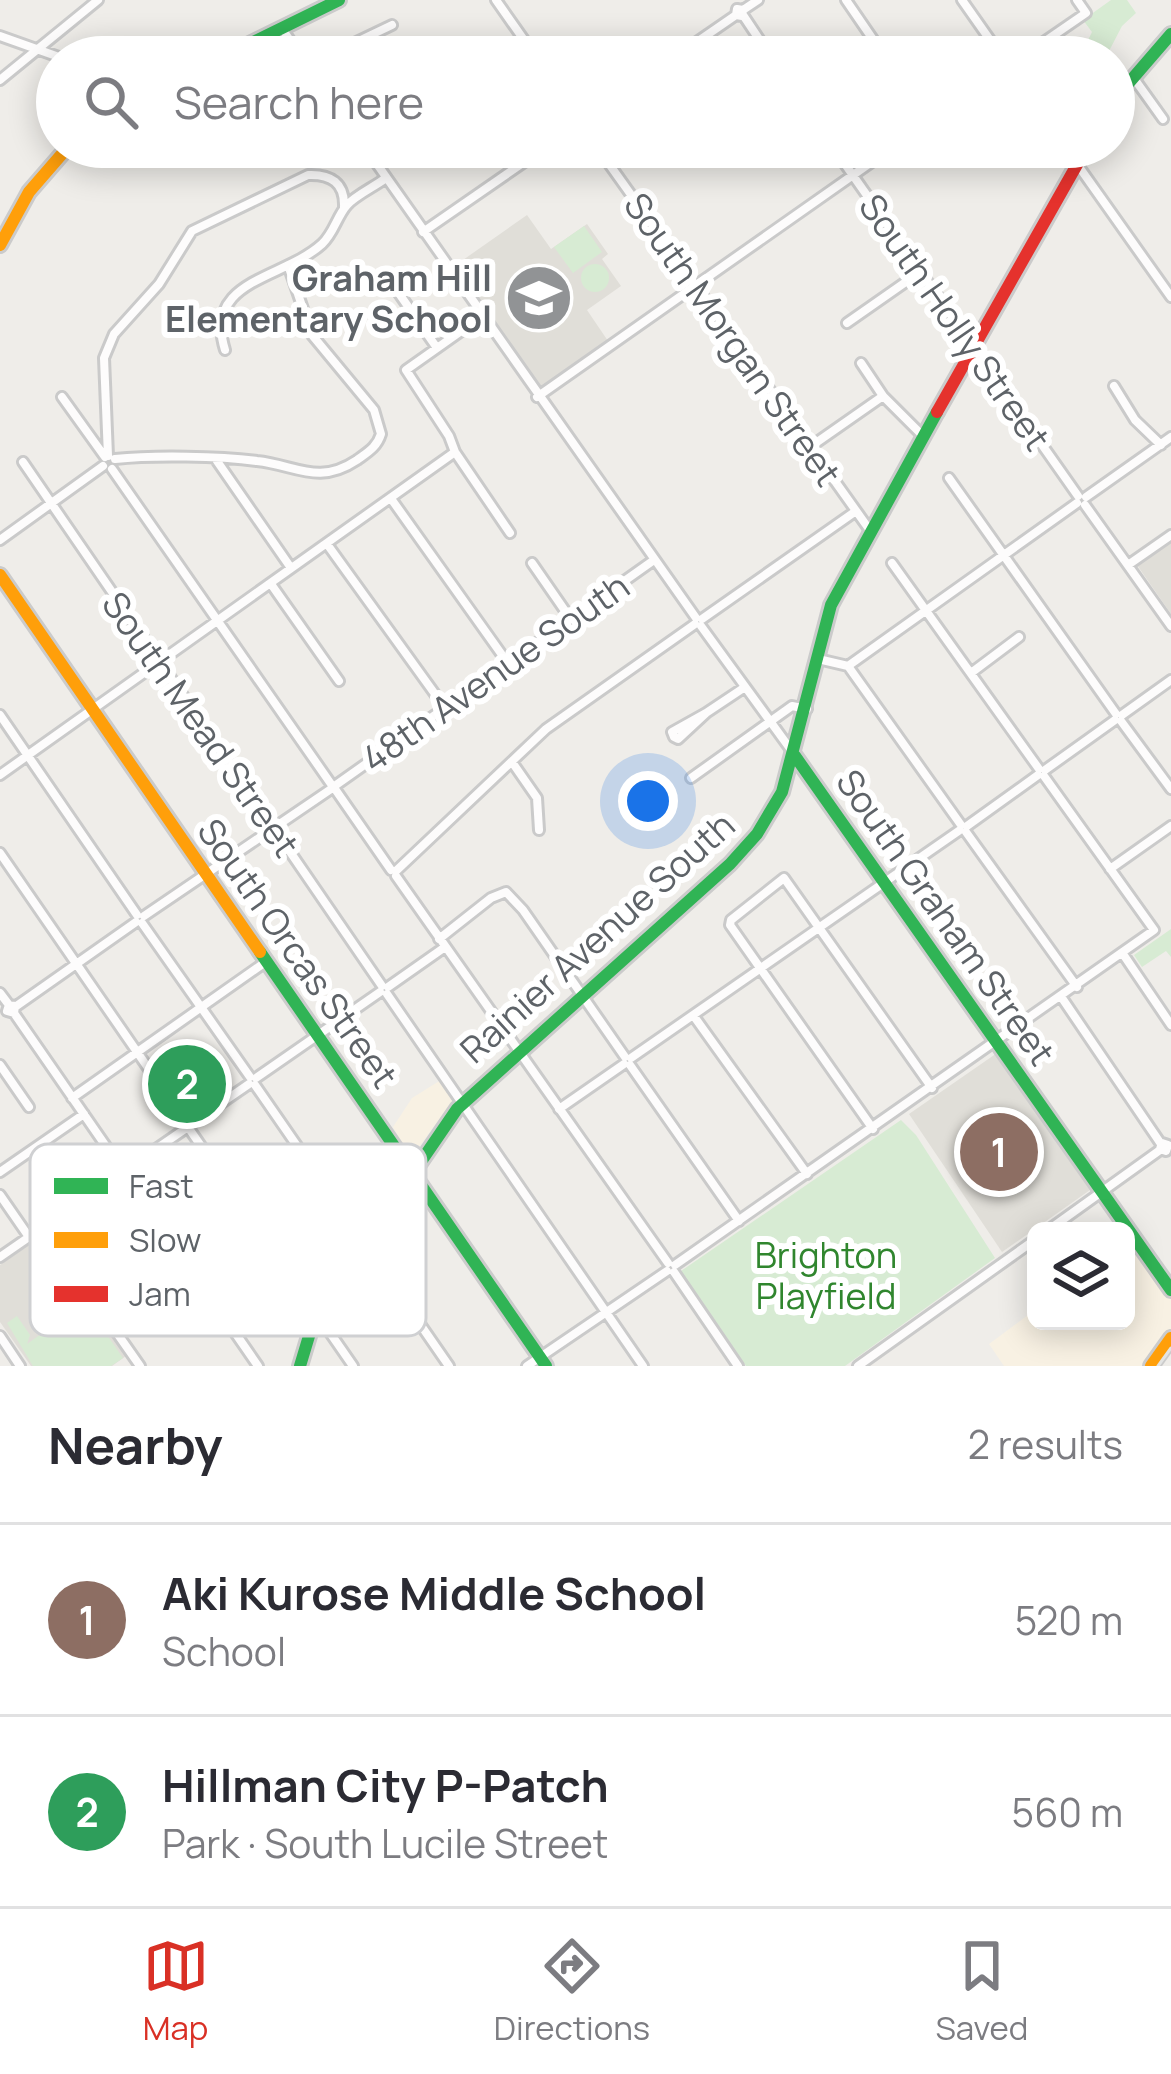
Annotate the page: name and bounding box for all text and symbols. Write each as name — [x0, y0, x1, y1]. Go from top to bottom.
search box — [36, 36, 1135, 168]
icon: search — [78, 69, 144, 135]
text: Search here — [174, 71, 424, 133]
street label: South Morgan Street — [613, 183, 853, 495]
street label: South Holly Street — [848, 184, 1062, 460]
place label: Graham Hill Elementary School — [165, 253, 492, 343]
school or university icon: Graham Hill Elementary School — [504, 263, 574, 333]
street label: 48th Avenue South — [351, 561, 639, 783]
street label: South Mead Street — [91, 582, 311, 866]
street label: South Graham Street — [825, 759, 1067, 1075]
your location — [618, 771, 678, 831]
street label: Rainier Avenue South — [449, 801, 745, 1073]
street label: South Orcas Street — [187, 809, 409, 1097]
pin: 2 — [148, 1039, 226, 1129]
pin: 1 — [960, 1107, 1038, 1197]
legend — [30, 1144, 426, 1336]
text: Fast — [129, 1163, 194, 1208]
text: Slow — [129, 1217, 201, 1262]
map controls — [1027, 1222, 1135, 1330]
button: layers — [1027, 1222, 1135, 1330]
park label: Brighton Playfield — [755, 1230, 897, 1320]
text: Jam — [129, 1271, 191, 1316]
text: Nearby — [48, 1410, 223, 1479]
text: 2 results — [968, 1417, 1123, 1471]
text: Aki Kurose Middle School — [162, 1562, 706, 1624]
text: 1 — [78, 1593, 96, 1647]
text: 520 m — [1015, 1593, 1123, 1647]
text: School — [162, 1624, 286, 1678]
text: Hillman City P-Patch — [162, 1754, 609, 1816]
text: 2 — [75, 1785, 99, 1839]
text: 560 m — [1012, 1785, 1123, 1839]
text: Park · South Lucile Street — [162, 1816, 608, 1870]
tab: Map — [143, 1933, 209, 2050]
tab: Directions — [494, 1933, 650, 2050]
tab: Saved — [935, 1933, 1028, 2050]

